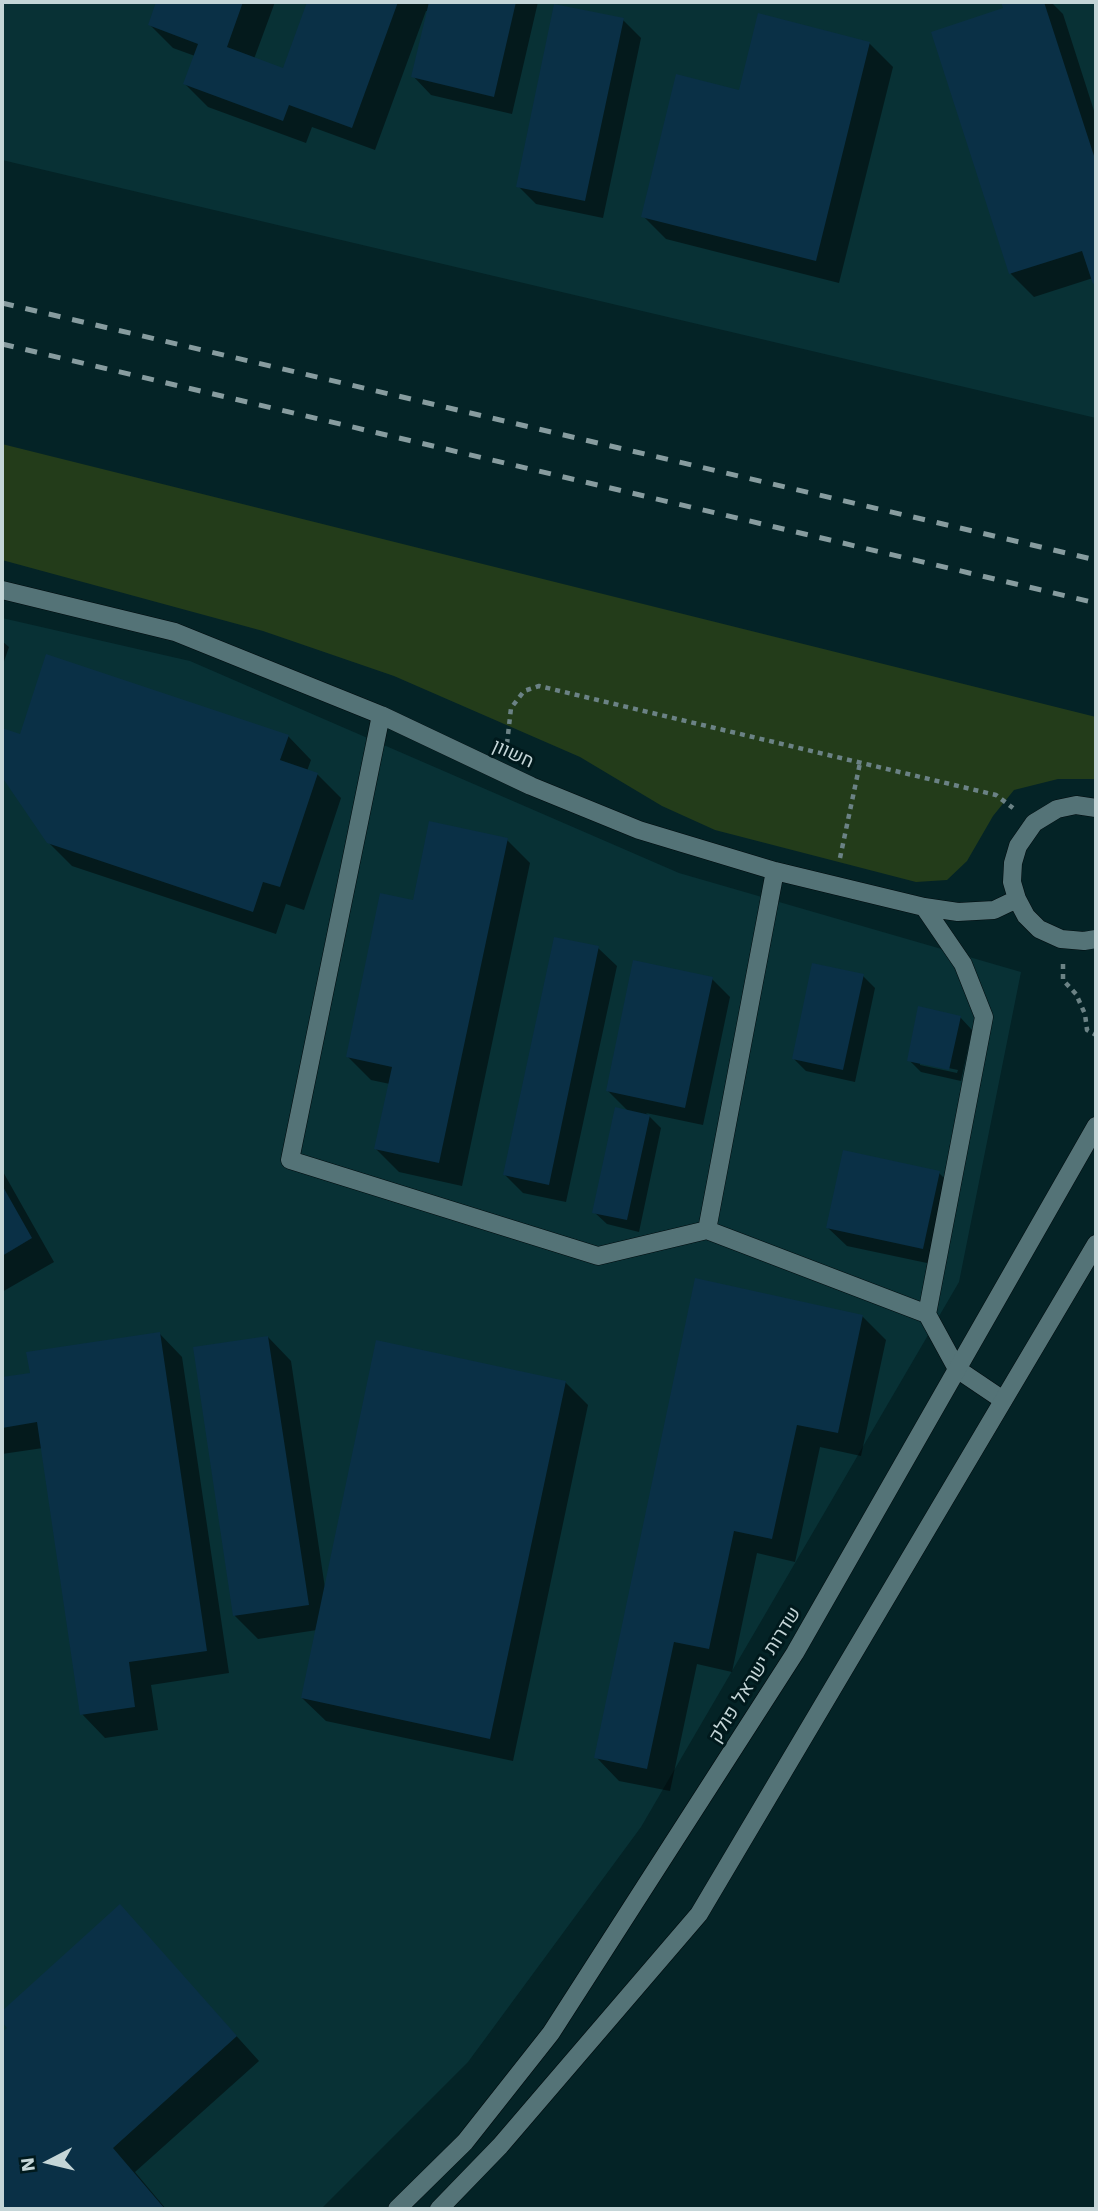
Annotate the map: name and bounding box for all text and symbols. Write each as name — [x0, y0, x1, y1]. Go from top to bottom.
street label: חשוון — [489, 735, 537, 773]
street label: שדרות ישראל פולק — [704, 1603, 806, 1747]
north arrow — [14, 2127, 84, 2197]
text: N — [15, 2156, 40, 2173]

